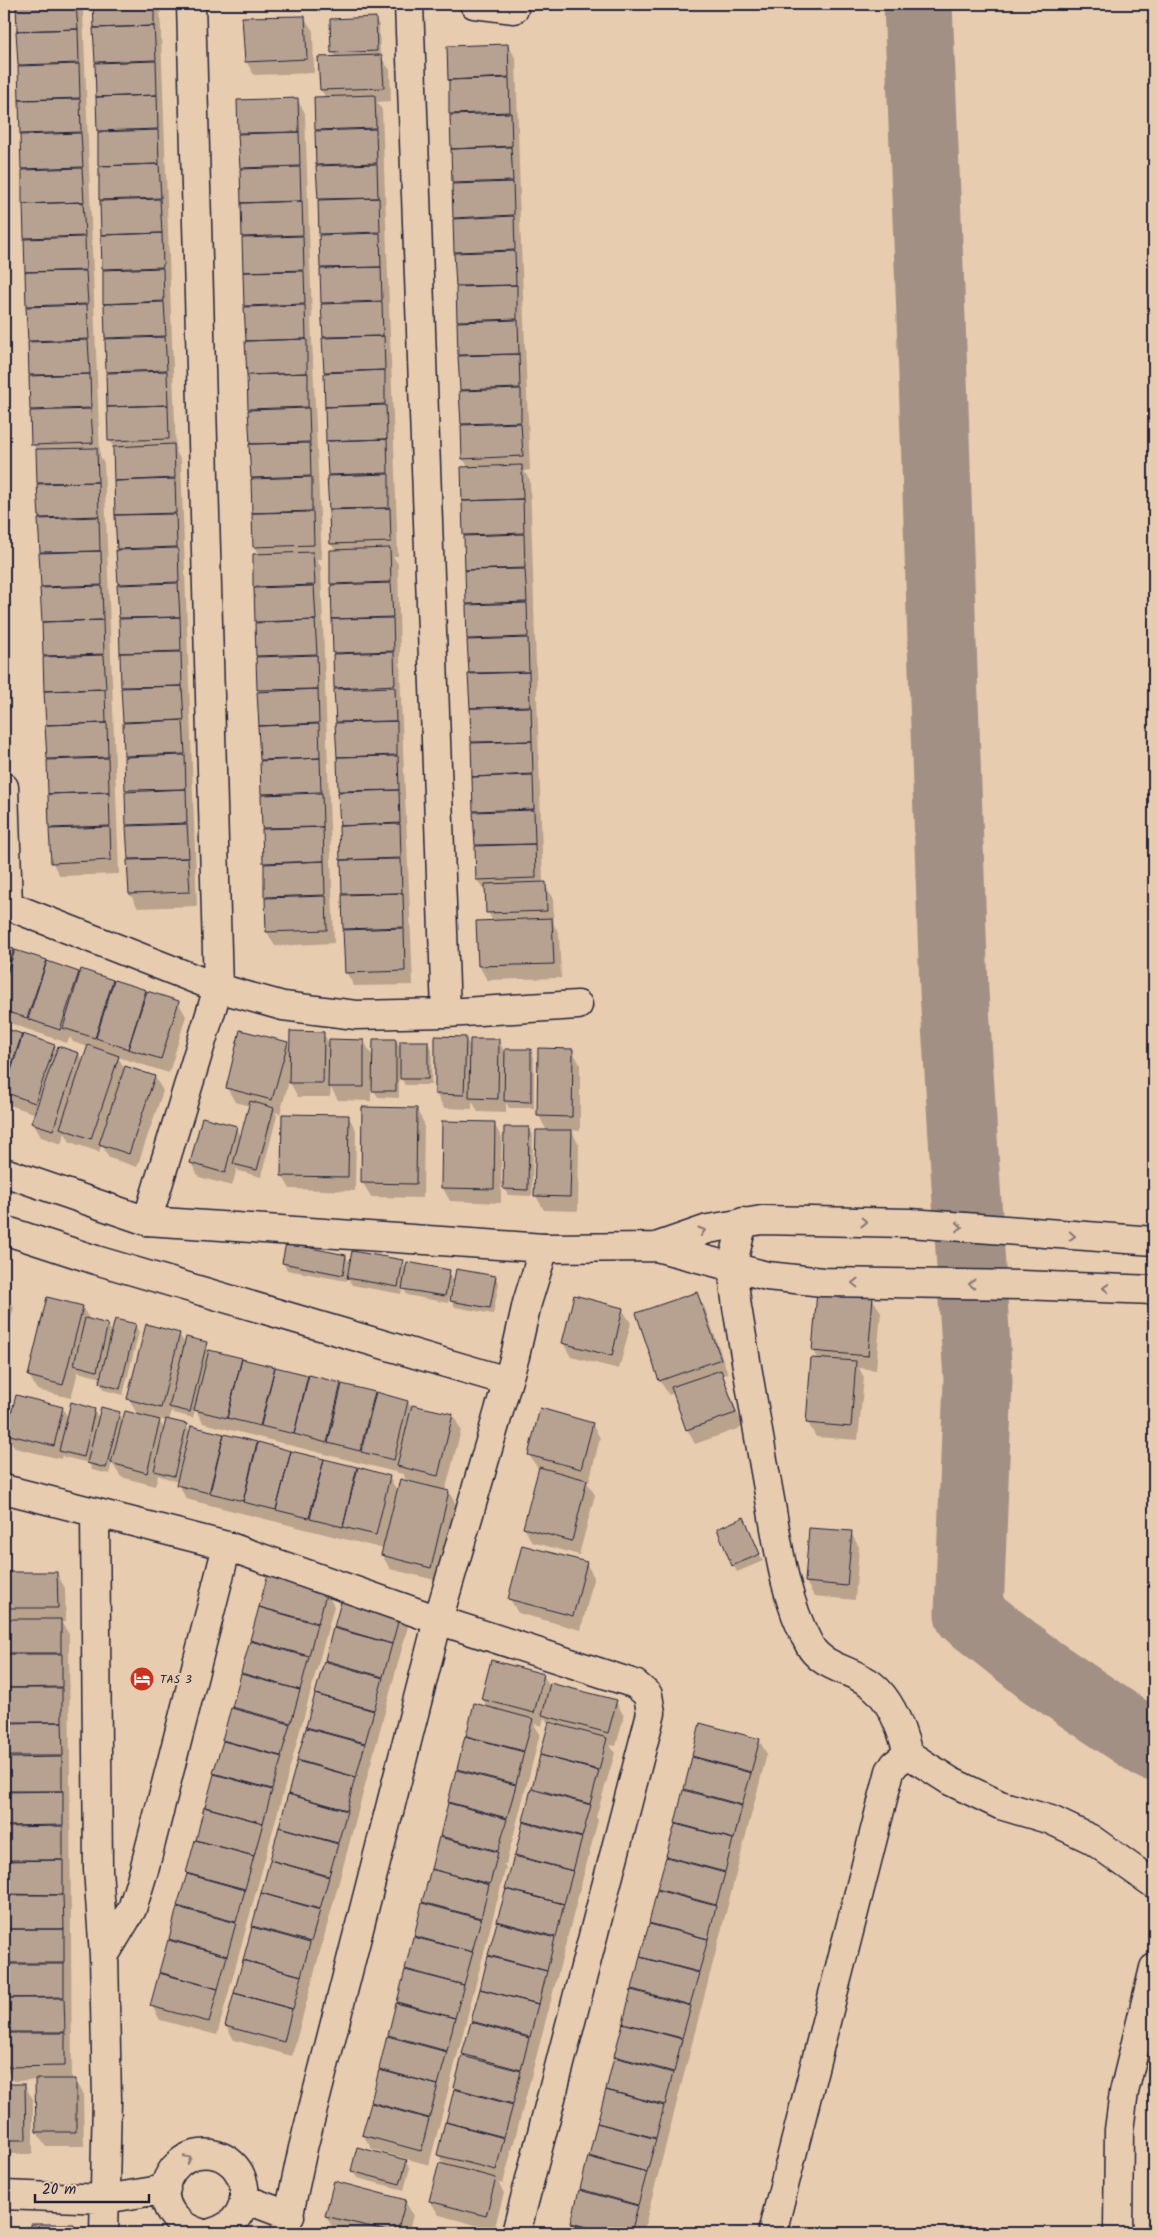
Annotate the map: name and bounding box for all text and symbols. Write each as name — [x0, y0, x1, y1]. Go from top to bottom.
one-way arrow — [860, 1217, 868, 1227]
one-way arrow — [955, 1221, 963, 1232]
one-way arrow — [698, 1227, 706, 1237]
one-way arrow — [1068, 1230, 1076, 1241]
one-way arrow — [851, 1278, 858, 1288]
one-way arrow — [968, 1279, 976, 1289]
one-way arrow — [1101, 1283, 1109, 1294]
hotel icon: TAS 3 — [129, 1666, 155, 1692]
place label: TAS 3 — [160, 1670, 192, 1689]
one-way arrow — [183, 2154, 192, 2165]
scale bar — [35, 2172, 149, 2204]
text: 20 m — [42, 2178, 76, 2202]

